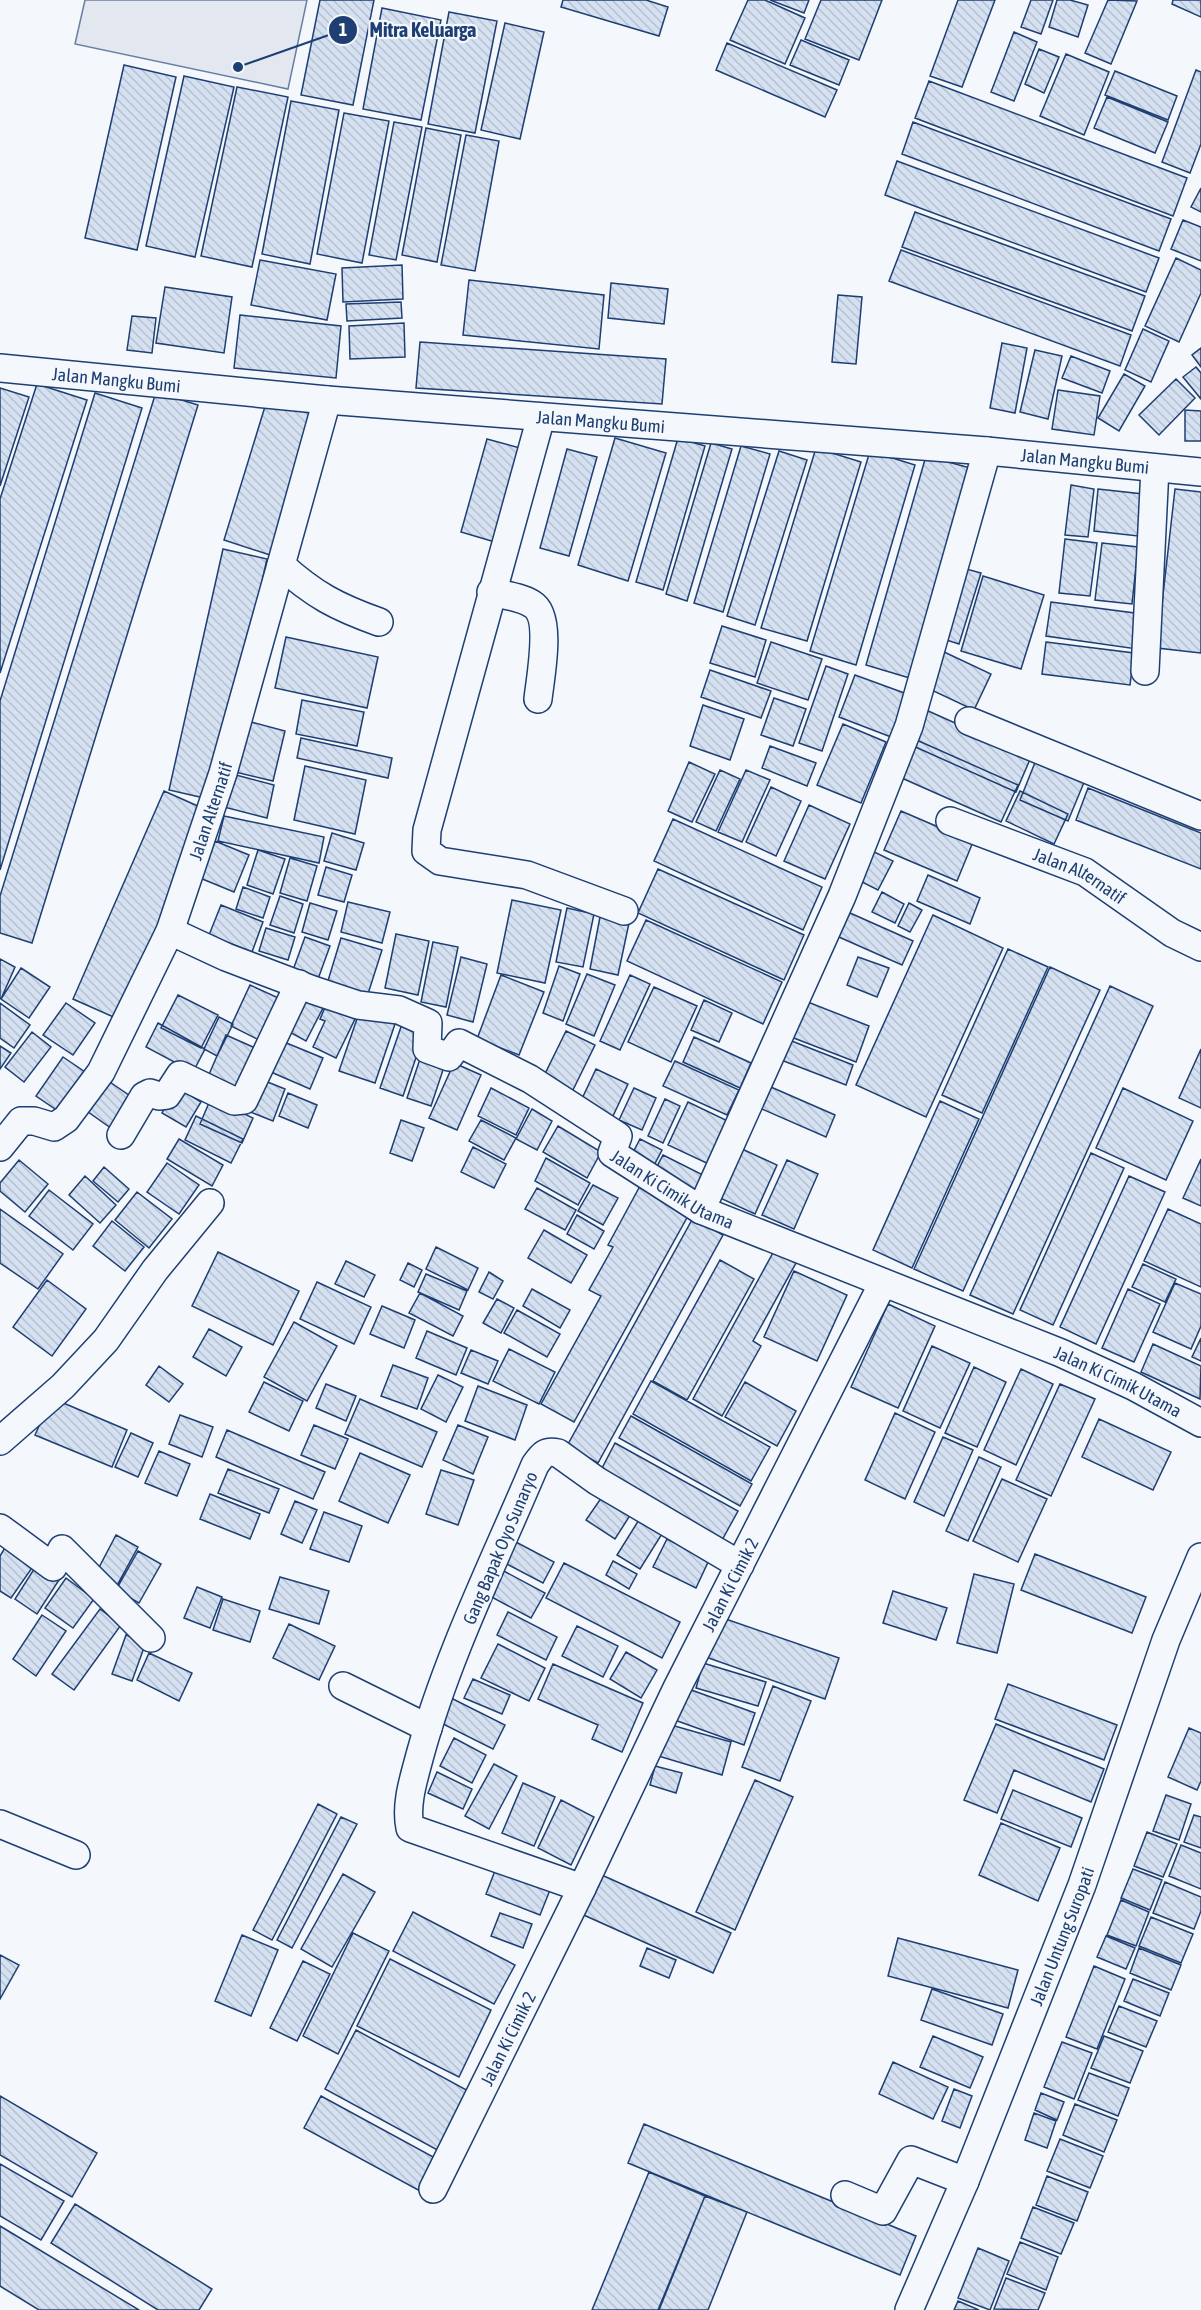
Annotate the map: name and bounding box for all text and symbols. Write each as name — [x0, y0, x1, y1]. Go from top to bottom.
callout: Mitra Keluarga — [328, 11, 488, 49]
text: Mitra Keluarga — [370, 18, 476, 41]
text: 1 — [339, 19, 347, 40]
street label: Jalan Mangku Bumi — [51, 363, 182, 396]
street label: Jalan Mangku Bumi — [536, 406, 666, 437]
street label: Jalan Mangku Bumi — [1020, 444, 1150, 477]
street label: Jalan Alternatif — [184, 759, 236, 863]
street label: Jalan Alternatif — [1030, 843, 1130, 908]
street label: Jalan Ki Cimik Utama — [607, 1145, 737, 1232]
street label: Jalan Ki Cimik Utama — [1051, 1341, 1185, 1421]
street label: Gang Bapak Oyo Sunaryo — [458, 1468, 542, 1628]
street label: Jalan Ki Cimik 2 — [697, 1534, 762, 1634]
street label: Jalan Untung Suropati — [1025, 1864, 1098, 2008]
street label: Jalan Ki Cimik 2 — [475, 1988, 540, 2089]

